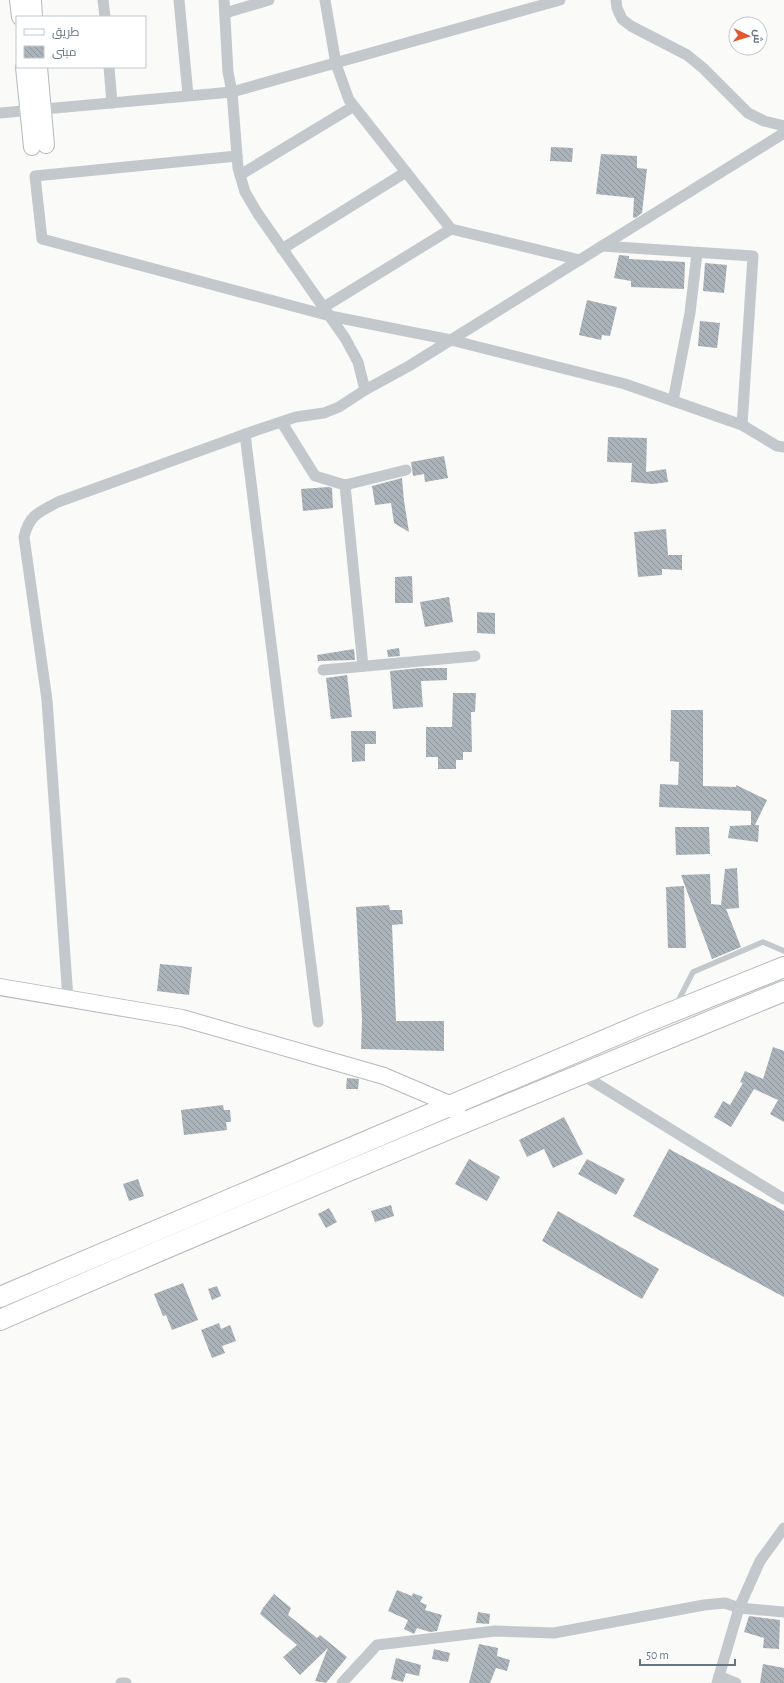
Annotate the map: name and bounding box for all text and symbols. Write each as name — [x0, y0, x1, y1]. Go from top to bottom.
legend — [16, 16, 146, 68]
north arrow — [728, 16, 768, 56]
text: طريق — [52, 26, 80, 39]
text: ش — [751, 29, 763, 44]
text: مبنى — [52, 46, 77, 59]
scale bar — [640, 1641, 735, 1667]
text: 50 m — [646, 1649, 669, 1661]

